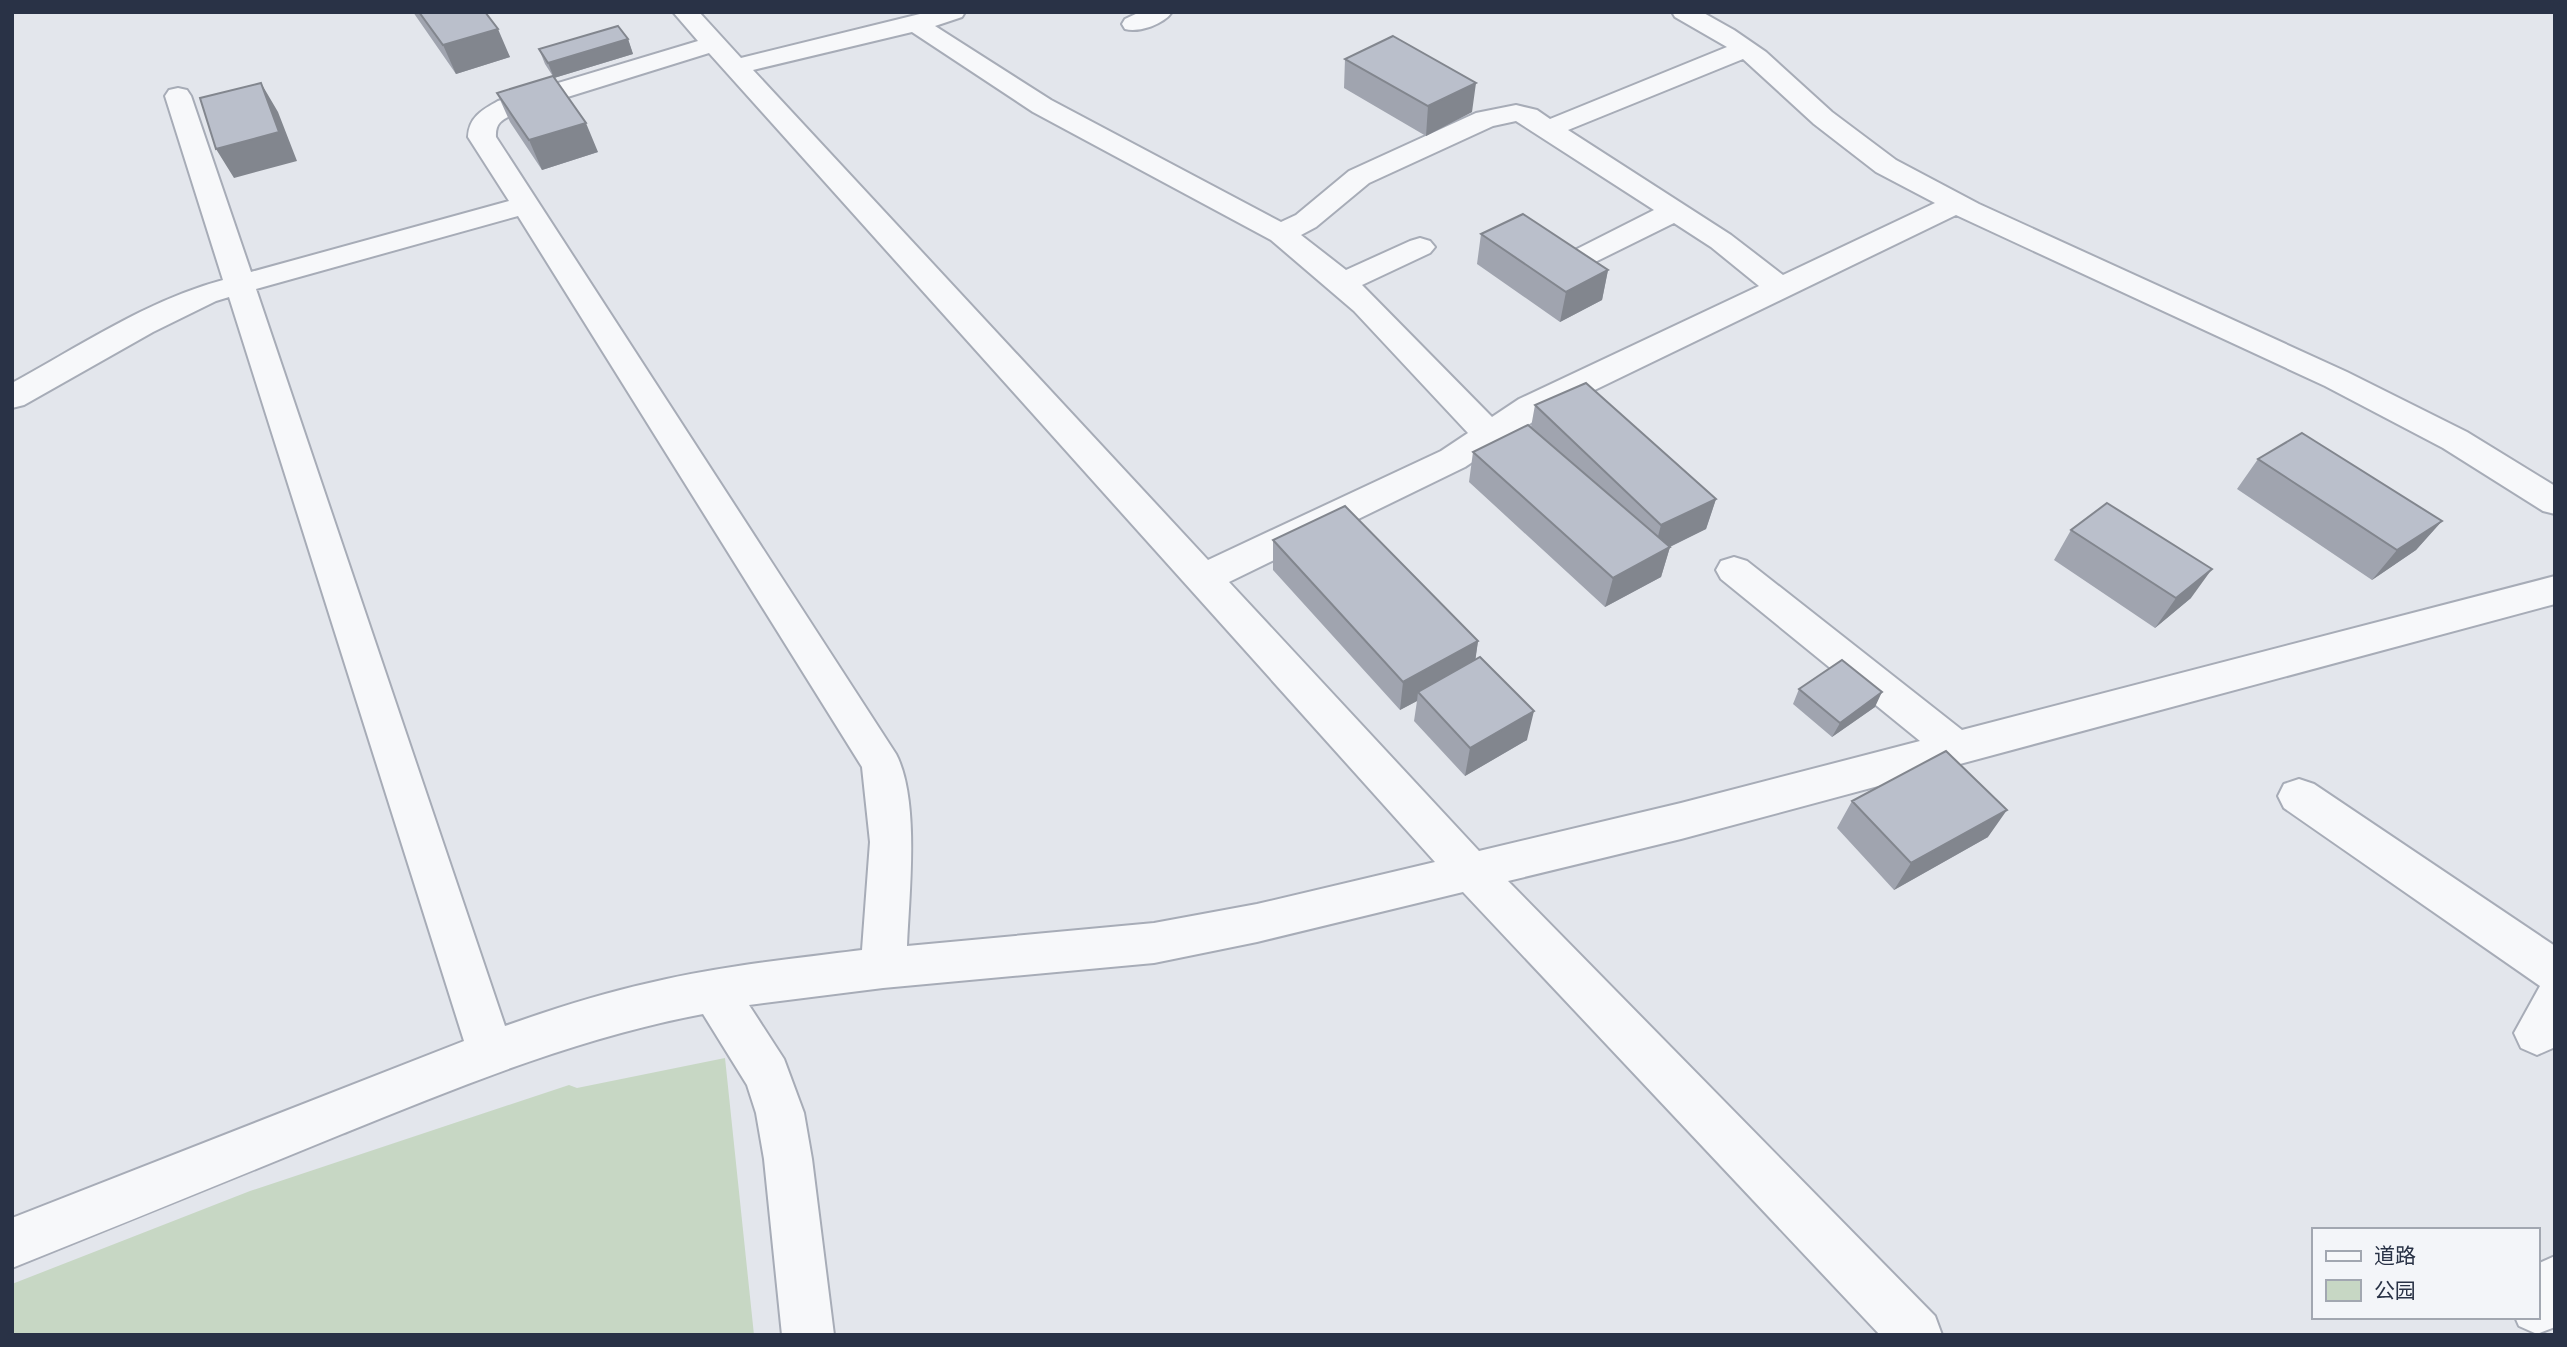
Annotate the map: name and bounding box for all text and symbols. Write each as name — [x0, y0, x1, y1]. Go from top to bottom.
legend — [2312, 1228, 2539, 1319]
text: 道路 — [2374, 1241, 2416, 1269]
text: 公园 — [2374, 1276, 2416, 1304]

